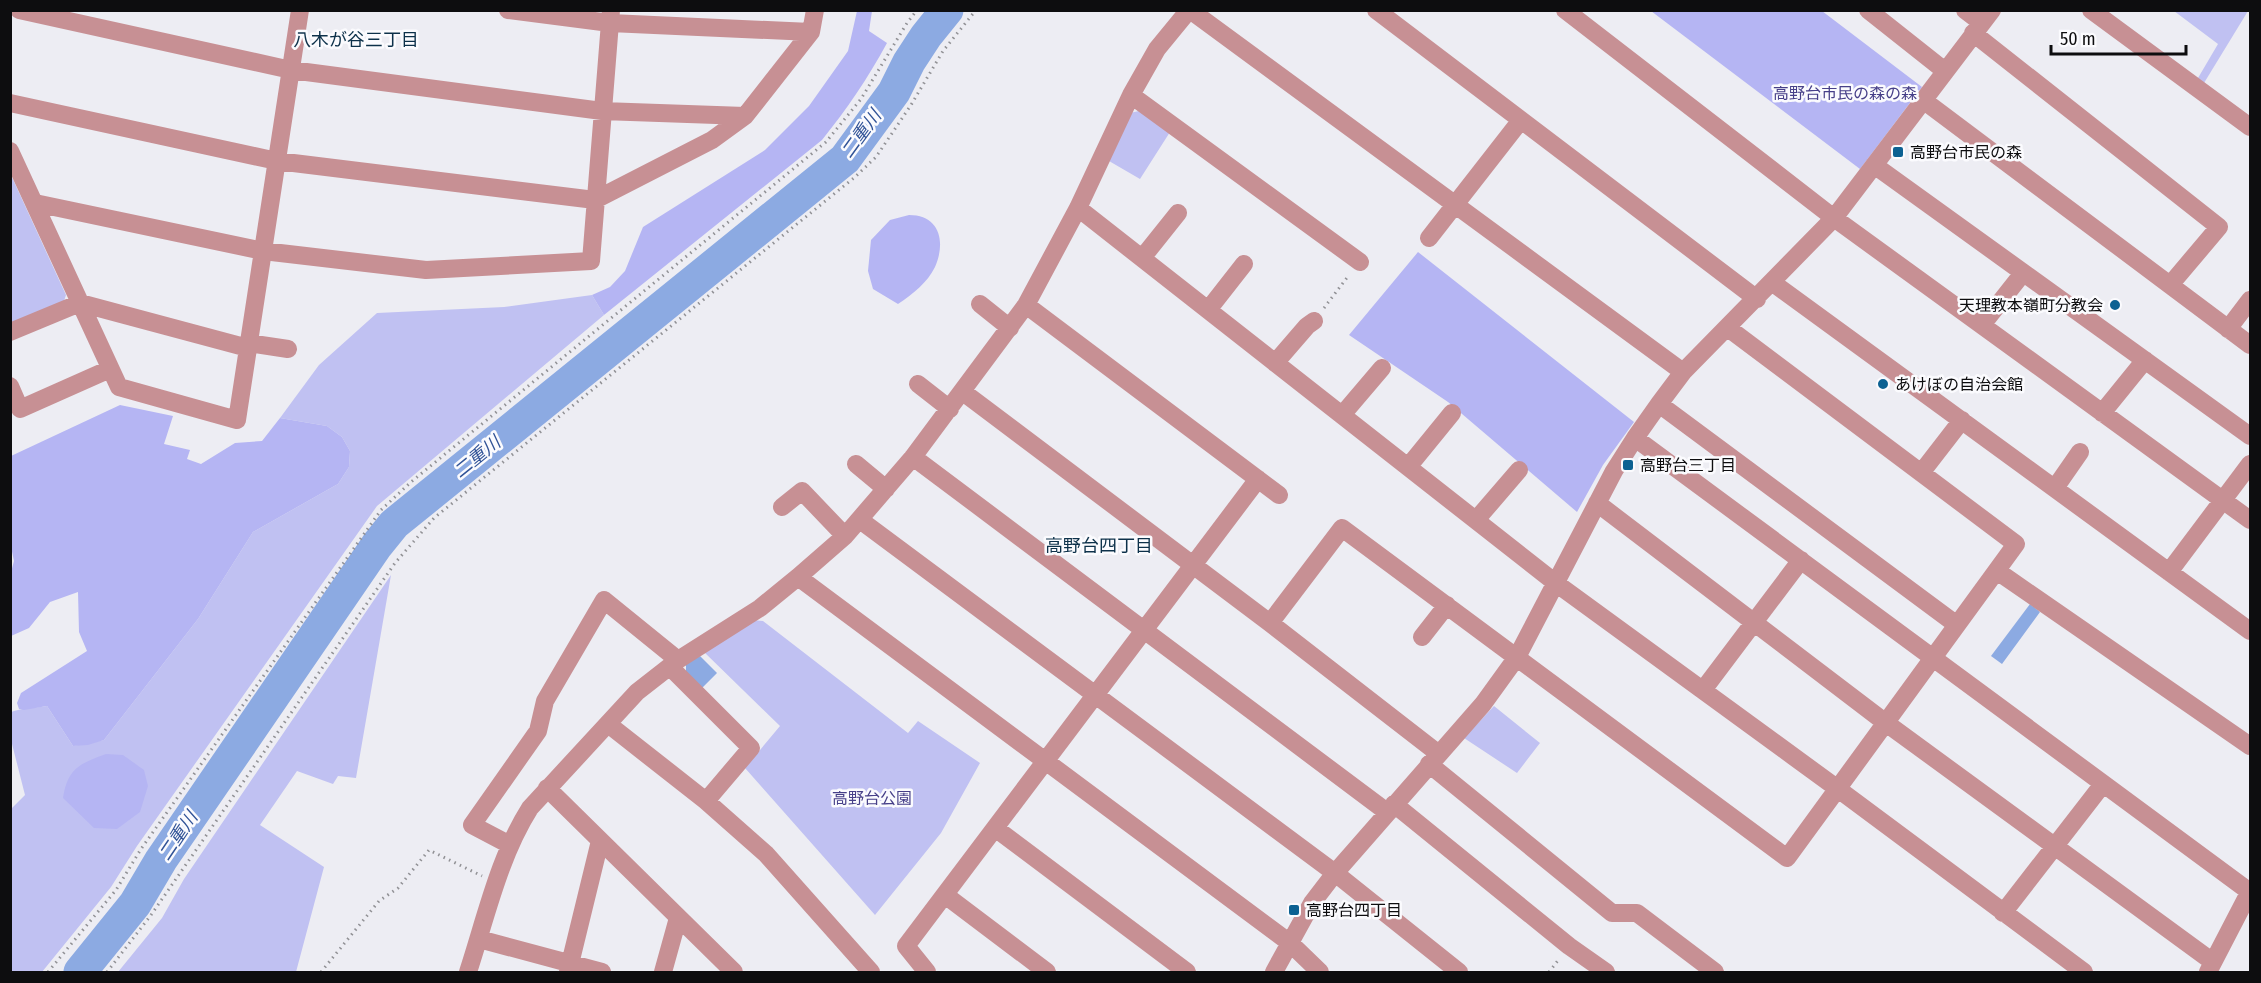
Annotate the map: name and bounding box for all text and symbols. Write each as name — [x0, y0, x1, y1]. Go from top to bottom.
scale bar — [2051, 18, 2186, 56]
text: 50 m — [2060, 28, 2096, 50]
district label: 八木が谷三丁目 — [293, 29, 419, 51]
park label: 高野台市民の森の森 — [1773, 84, 1917, 103]
water label: 二重川 — [836, 104, 887, 162]
place label: 高野台市民の森 — [1910, 143, 2022, 162]
marker: 高野台市民の森 — [1891, 145, 1905, 159]
place label: 天理教本嶺町分教会 — [1959, 296, 2103, 315]
marker: 天理教本嶺町分教会 — [2108, 298, 2122, 312]
place label: あけぼの自治会館 — [1895, 375, 2023, 394]
marker: あけぼの自治会館 — [1876, 377, 1890, 391]
water label: 二重川 — [449, 430, 506, 483]
place label: 高野台三丁目 — [1640, 456, 1736, 475]
marker: 高野台三丁目 — [1621, 458, 1635, 472]
district label: 高野台四丁目 — [1045, 535, 1153, 557]
park label: 高野台公園 — [832, 789, 912, 808]
water label: 二重川 — [154, 806, 203, 865]
place label: 高野台四丁目 — [1306, 901, 1402, 920]
marker: 高野台四丁目 — [1287, 903, 1301, 917]

